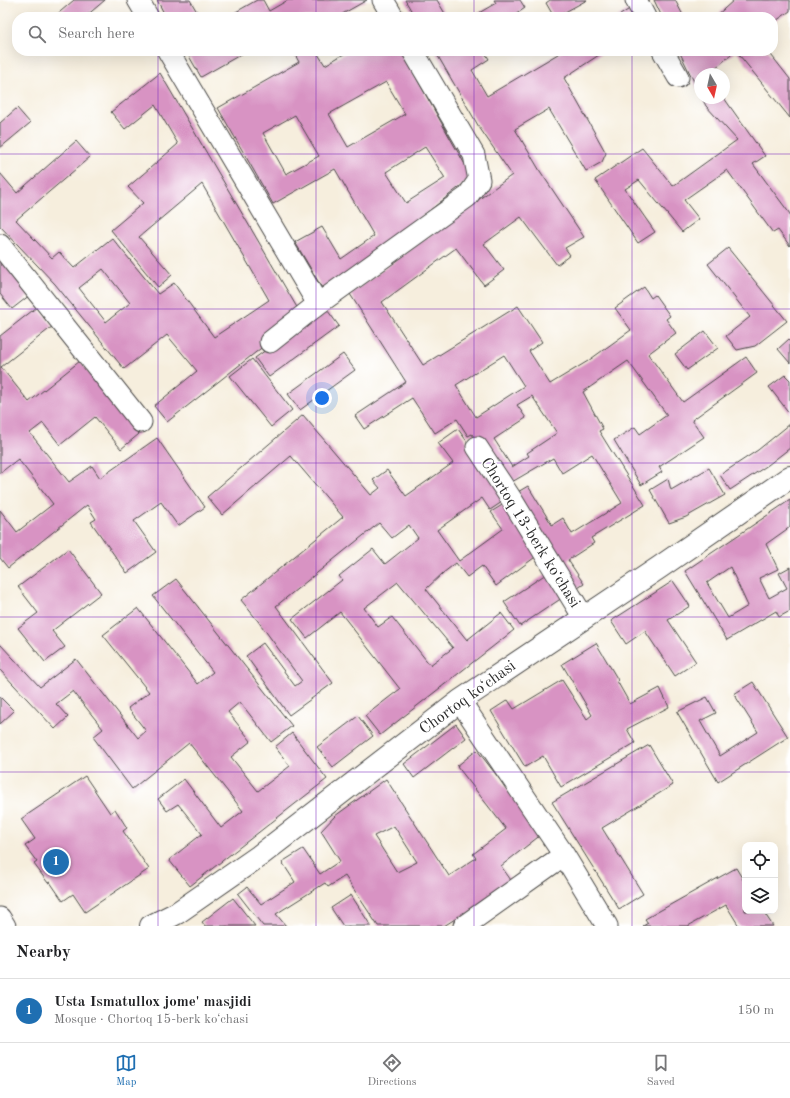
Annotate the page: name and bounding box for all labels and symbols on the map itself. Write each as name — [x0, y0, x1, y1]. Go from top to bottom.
north arrow — [694, 68, 730, 104]
your location — [312, 388, 332, 408]
street label: Chortoq 13-berk koʻchasi — [477, 455, 583, 611]
street label: Chortoq koʻchasi — [417, 658, 519, 738]
pin: 1 — [43, 847, 69, 877]

